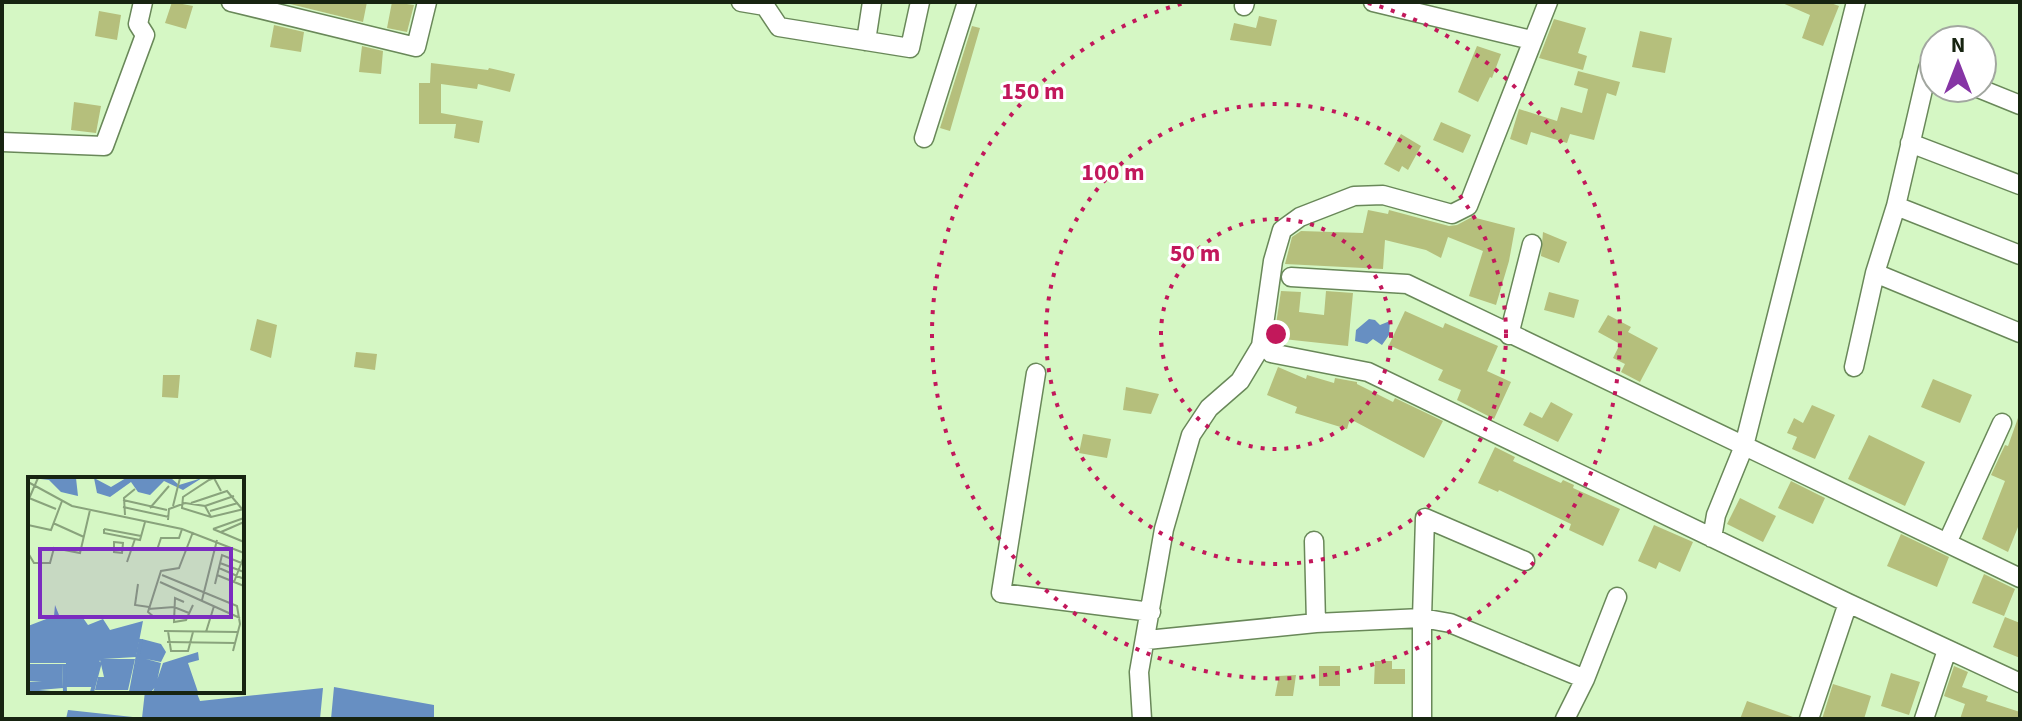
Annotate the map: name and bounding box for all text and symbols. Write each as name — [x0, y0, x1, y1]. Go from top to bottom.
north arrow — [1918, 24, 1998, 104]
text: N — [1951, 29, 1965, 61]
text: 150 m — [1001, 74, 1065, 109]
text: 100 m — [1081, 155, 1145, 190]
text: 50 m — [1170, 236, 1220, 271]
centre of rings — [1262, 320, 1290, 348]
inset map — [28, 477, 244, 693]

